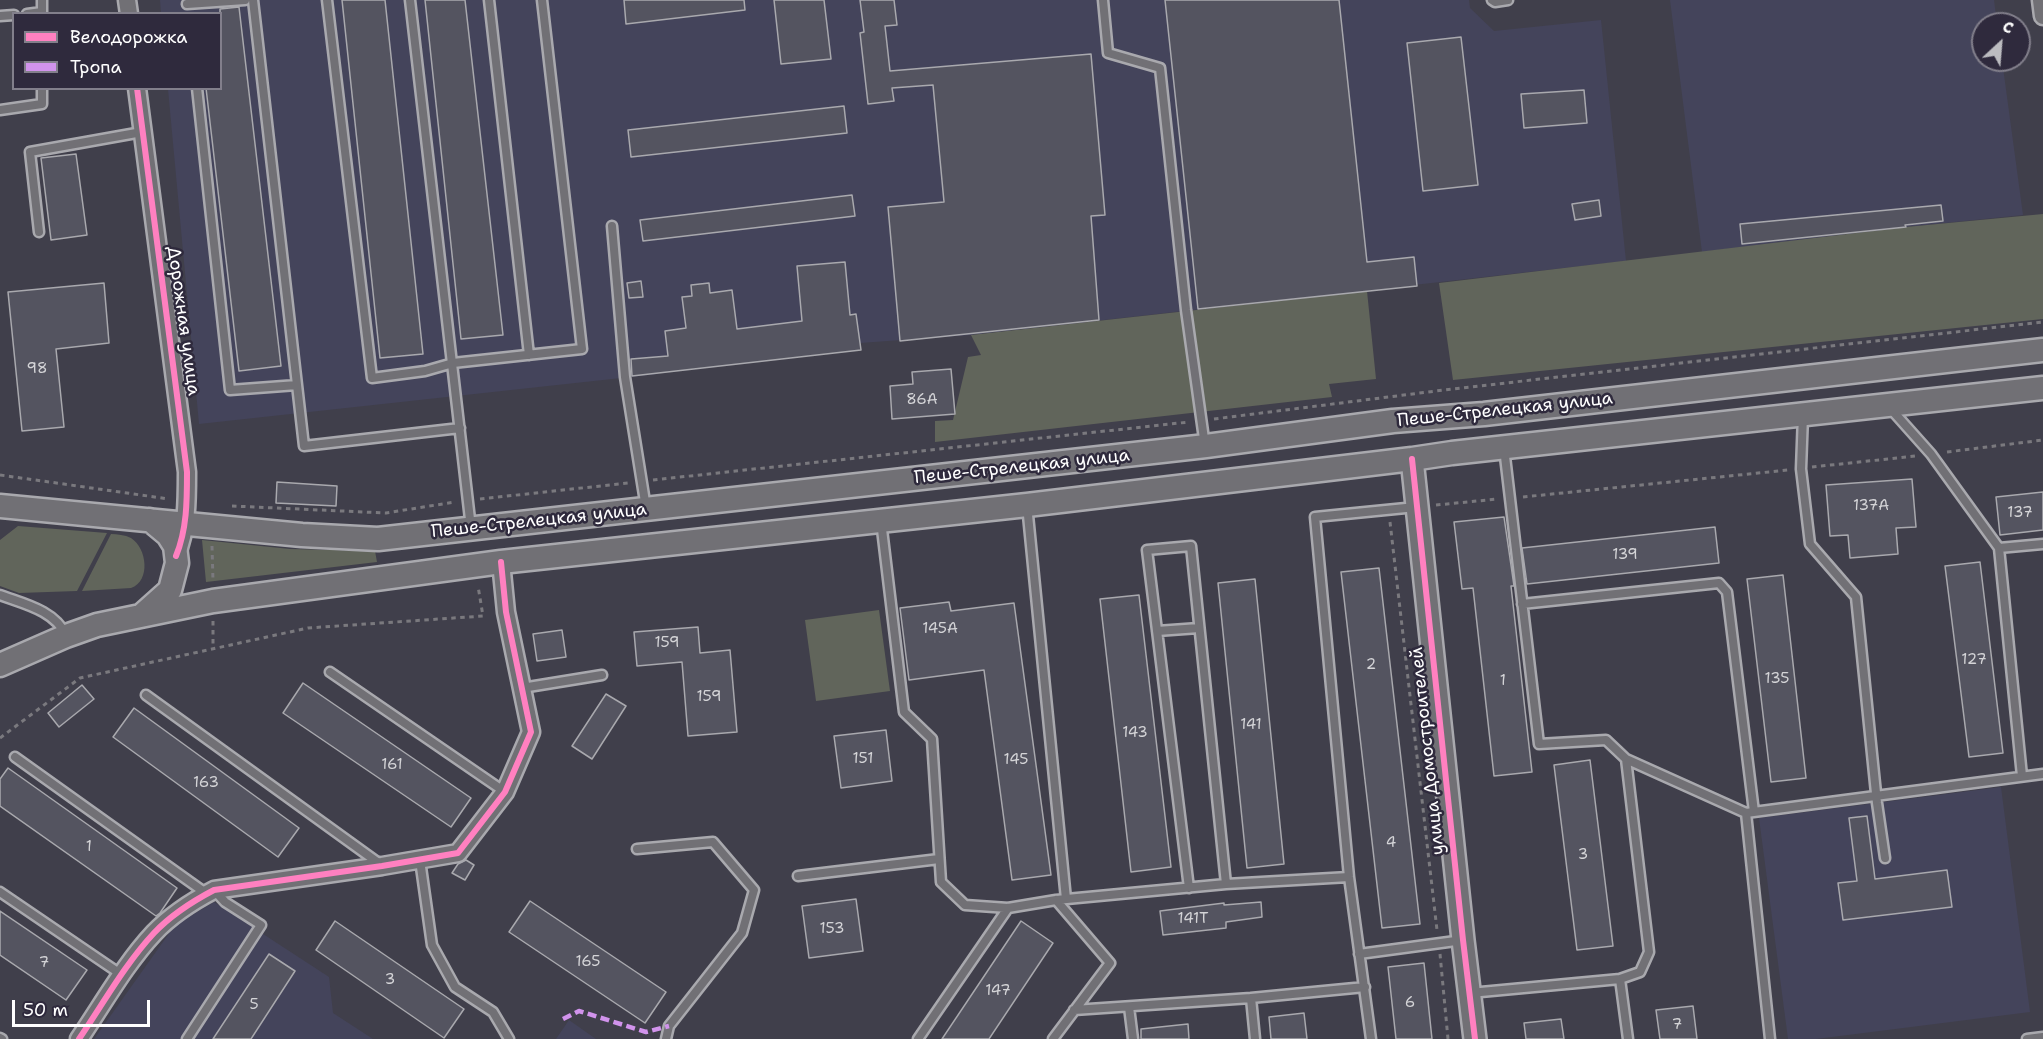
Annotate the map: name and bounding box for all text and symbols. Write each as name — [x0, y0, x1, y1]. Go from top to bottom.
legend — [12, 12, 222, 90]
north arrow — [1971, 12, 2031, 72]
text: С — [1999, 16, 2017, 39]
text: Велодорожка — [70, 25, 188, 49]
text: Тропа — [70, 55, 122, 79]
street label: Дорожная улица — [162, 245, 204, 397]
house number: 98 — [27, 360, 47, 378]
street label: Пеше-Стрелецкая улица — [1396, 388, 1614, 432]
house number: 86А — [906, 391, 938, 409]
street label: Пеше-Стрелецкая улица — [913, 445, 1131, 489]
house number: 137А — [1853, 497, 1889, 515]
street label: Пеше-Стрелецкая улица — [430, 499, 648, 543]
house number: 137 — [2007, 504, 2033, 522]
house number: 139 — [1612, 546, 1638, 564]
house number: 145А — [922, 620, 958, 638]
house number: 159 — [655, 634, 679, 652]
street label: улица Домостроителей — [1406, 646, 1450, 856]
house number: 127 — [1961, 651, 1987, 669]
house number: 2 — [1366, 656, 1376, 674]
house number: 135 — [1765, 670, 1789, 688]
house number: 1 — [1500, 672, 1506, 690]
house number: 159 — [697, 688, 721, 706]
house number: 141 — [1240, 716, 1262, 734]
house number: 143 — [1122, 724, 1148, 742]
house number: 151 — [853, 750, 873, 768]
house number: 145 — [1004, 751, 1028, 769]
house number: 161 — [381, 756, 403, 774]
house number: 163 — [193, 774, 219, 792]
house number: 4 — [1386, 834, 1396, 852]
house number: 1 — [86, 838, 92, 856]
house number: 3 — [1578, 846, 1588, 864]
house number: 141Т — [1178, 910, 1208, 928]
house number: 153 — [819, 920, 845, 938]
house number: 165 — [576, 953, 600, 971]
house number: 7 — [39, 954, 49, 972]
house number: 3 — [385, 971, 395, 989]
house number: 147 — [985, 982, 1011, 1000]
scale bar — [15, 988, 153, 1026]
house number: 6 — [1405, 994, 1415, 1012]
house number: 5 — [249, 996, 259, 1014]
text: 50 m — [23, 998, 68, 1022]
house number: 7 — [1672, 1016, 1682, 1034]

